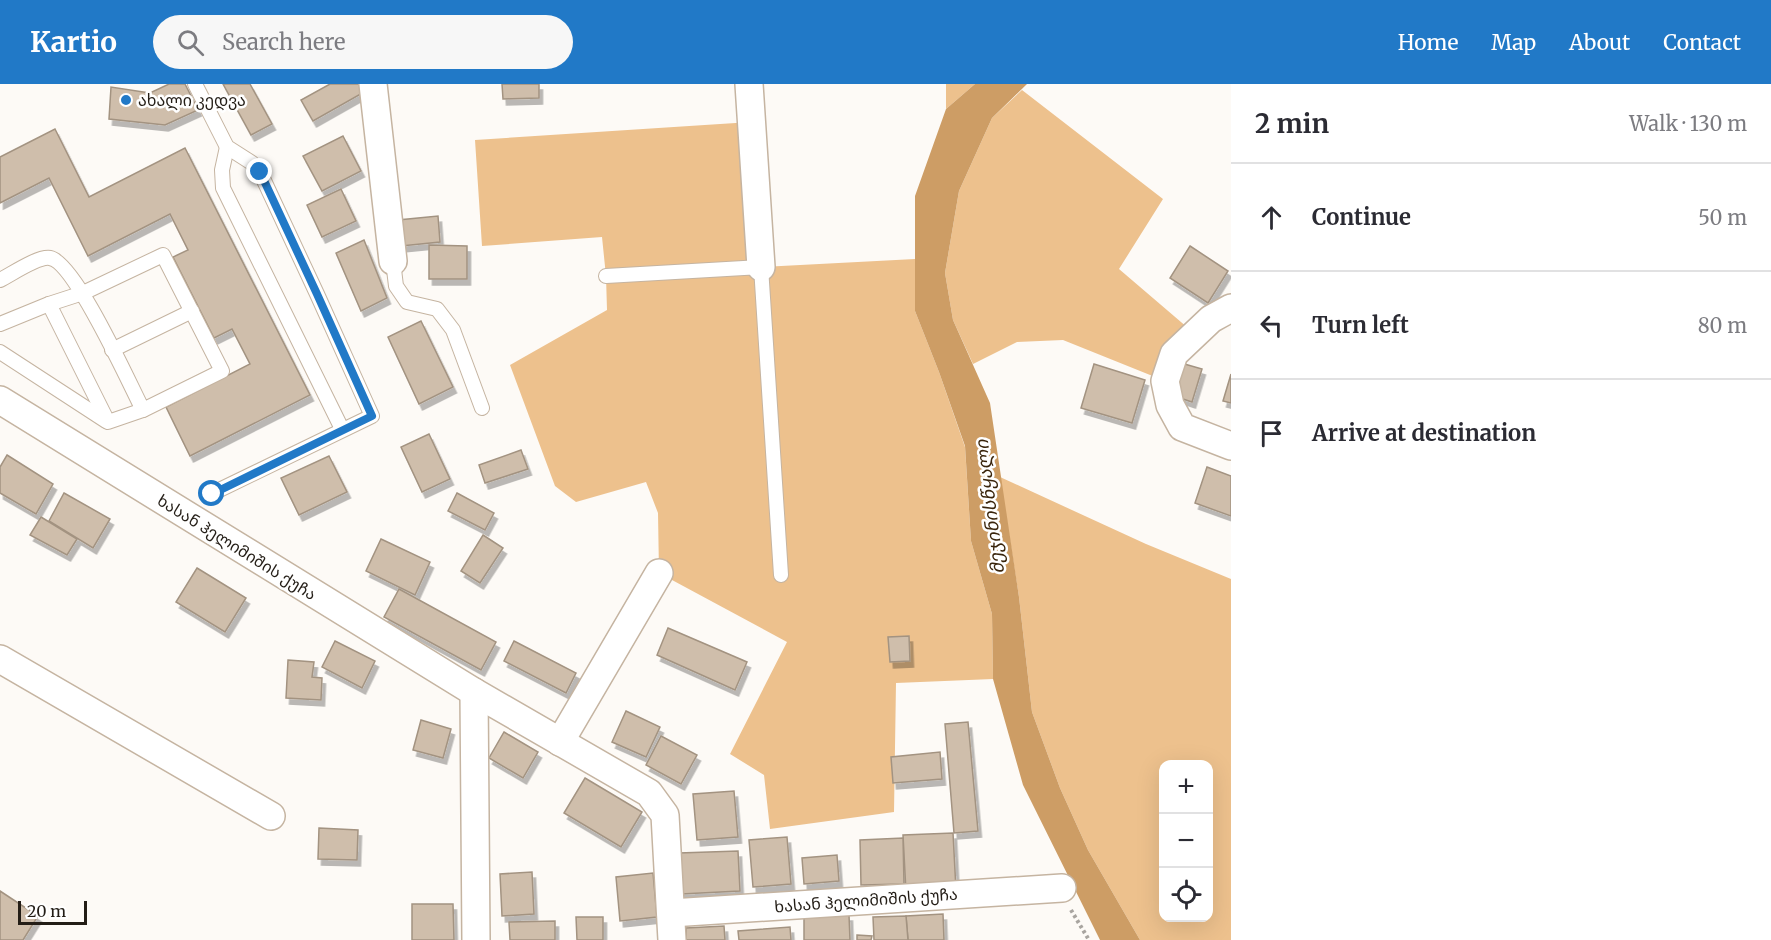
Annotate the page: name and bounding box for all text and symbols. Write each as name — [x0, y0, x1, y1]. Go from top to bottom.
search box — [153, 15, 573, 69]
text: Kartio — [30, 24, 117, 60]
icon: search — [174, 26, 207, 59]
text: Search here — [222, 28, 345, 56]
text: Home — [1398, 29, 1458, 56]
text: Map — [1491, 29, 1536, 56]
text: About — [1569, 29, 1630, 56]
text: Contact — [1663, 29, 1741, 56]
place label: ახალი კედვა — [138, 90, 246, 111]
marker: ახალი კედვა — [119, 93, 133, 107]
text: 2 min — [1255, 107, 1329, 140]
text: Walk · 130 m — [1629, 111, 1747, 136]
route end — [246, 158, 272, 184]
icon: ahead — [1255, 201, 1288, 234]
text: Continue — [1312, 203, 1411, 231]
text: 50 m — [1698, 205, 1747, 230]
icon: left — [1255, 309, 1288, 342]
text: Turn left — [1312, 311, 1409, 339]
text: 80 m — [1698, 313, 1747, 338]
icon: arrive — [1255, 417, 1288, 450]
text: Arrive at destination — [1312, 419, 1536, 447]
water label: მეჯინისწყალი — [970, 438, 1009, 576]
route start — [198, 480, 224, 506]
street label: ხასან ჰელიმიშის ქუჩა — [153, 490, 320, 605]
map controls — [1159, 760, 1213, 922]
button: + — [1159, 760, 1213, 814]
button: − — [1159, 814, 1213, 868]
button: locate — [1159, 868, 1213, 922]
street label: ხასან ჰელიმიშის ქუჩა — [774, 884, 958, 917]
scale bar — [18, 898, 87, 926]
text: 20 m — [27, 901, 66, 921]

